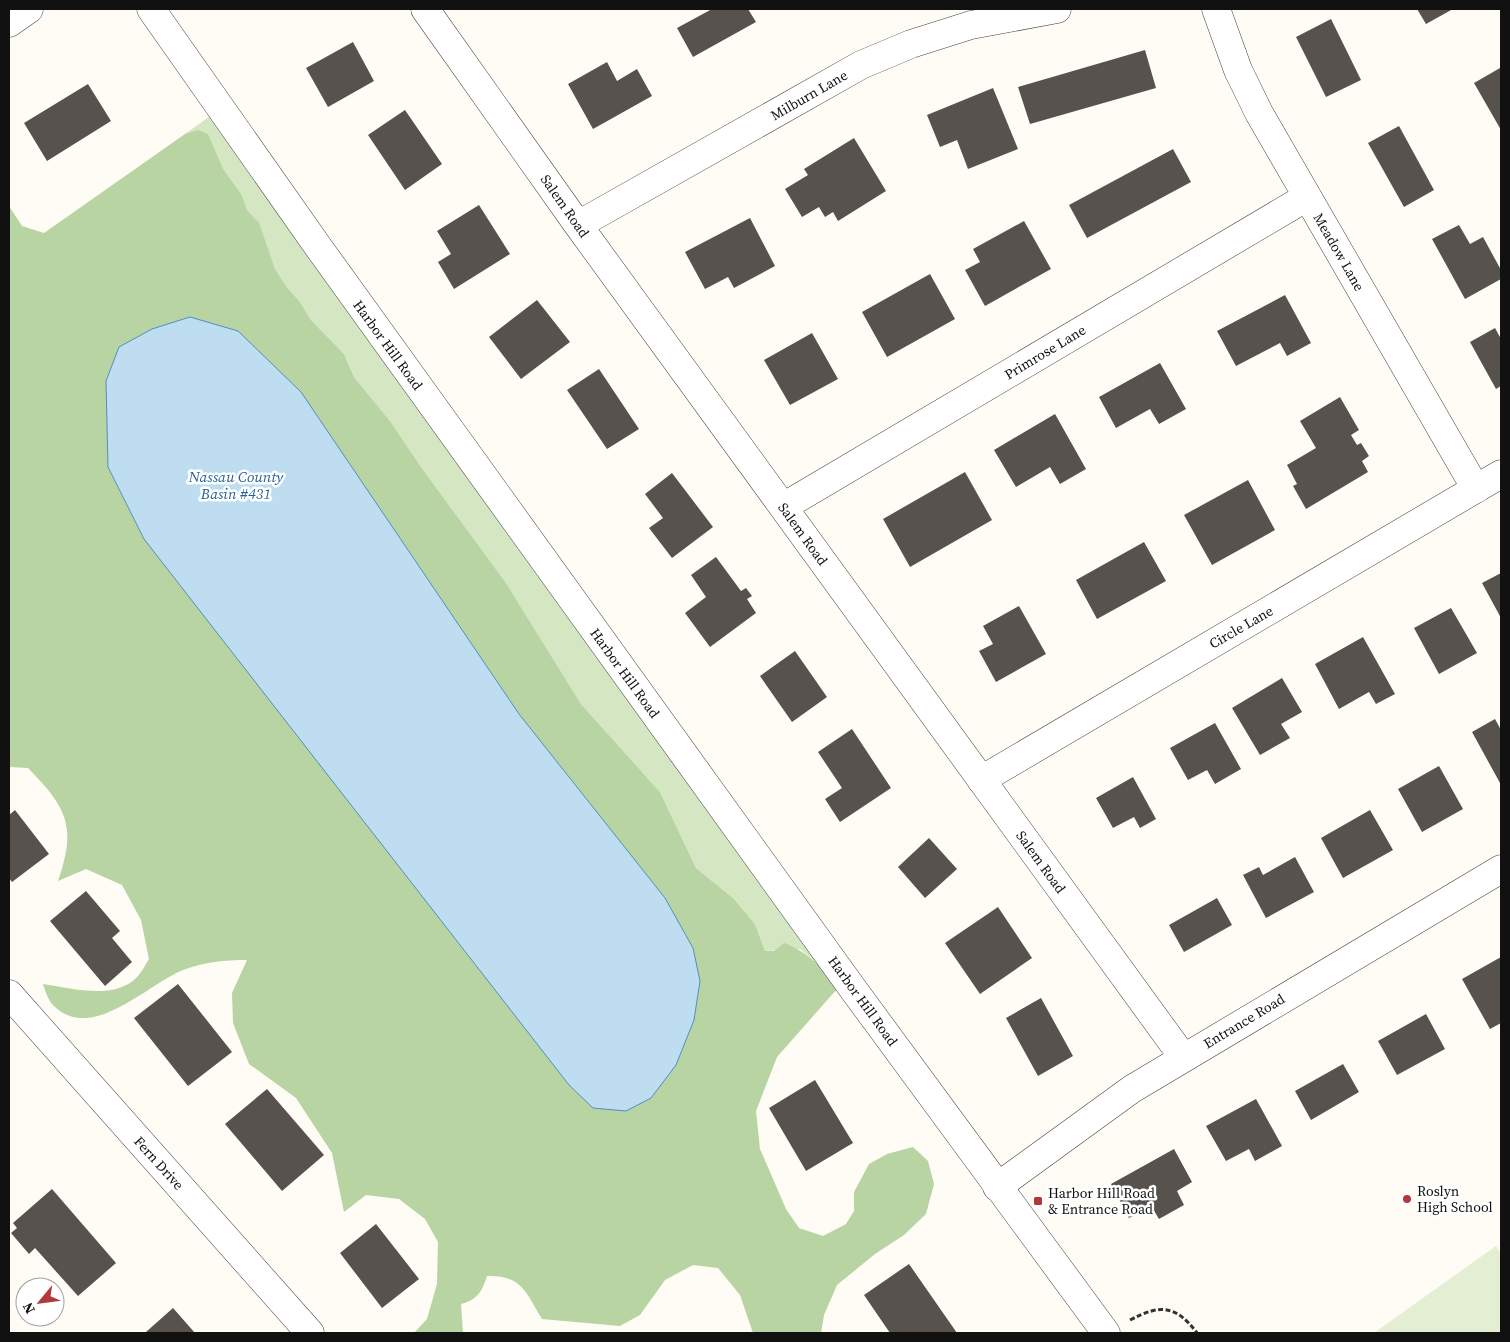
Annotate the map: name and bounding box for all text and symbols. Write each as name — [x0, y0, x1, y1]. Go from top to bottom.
street label: Milburn Lane — [767, 65, 851, 125]
street label: Salem Road — [536, 170, 594, 242]
street label: Meadow Lane — [1309, 209, 1369, 295]
street label: Harbor Hill Road — [348, 296, 428, 394]
street label: Primrose Lane — [1001, 320, 1089, 384]
water label: Nassau County Basin #431 — [188, 466, 284, 504]
street label: Salem Road — [773, 499, 833, 570]
street label: Circle Lane — [1205, 601, 1277, 653]
street label: Harbor Hill Road — [585, 624, 665, 722]
street label: Salem Road — [1011, 827, 1071, 898]
street label: Harbor Hill Road — [823, 952, 903, 1050]
street label: Entrance Road — [1200, 989, 1288, 1053]
street label: Fern Drive — [129, 1132, 189, 1194]
place label: Roslyn High School — [1417, 1181, 1493, 1217]
place label: Harbor Hill Road & Entrance Road — [1048, 1183, 1155, 1219]
marker: Roslyn High School — [1401, 1193, 1413, 1205]
marker: Harbor Hill Road & Entrance Road — [1032, 1195, 1044, 1207]
north arrow — [15, 1277, 65, 1327]
text: N — [17, 1299, 40, 1318]

